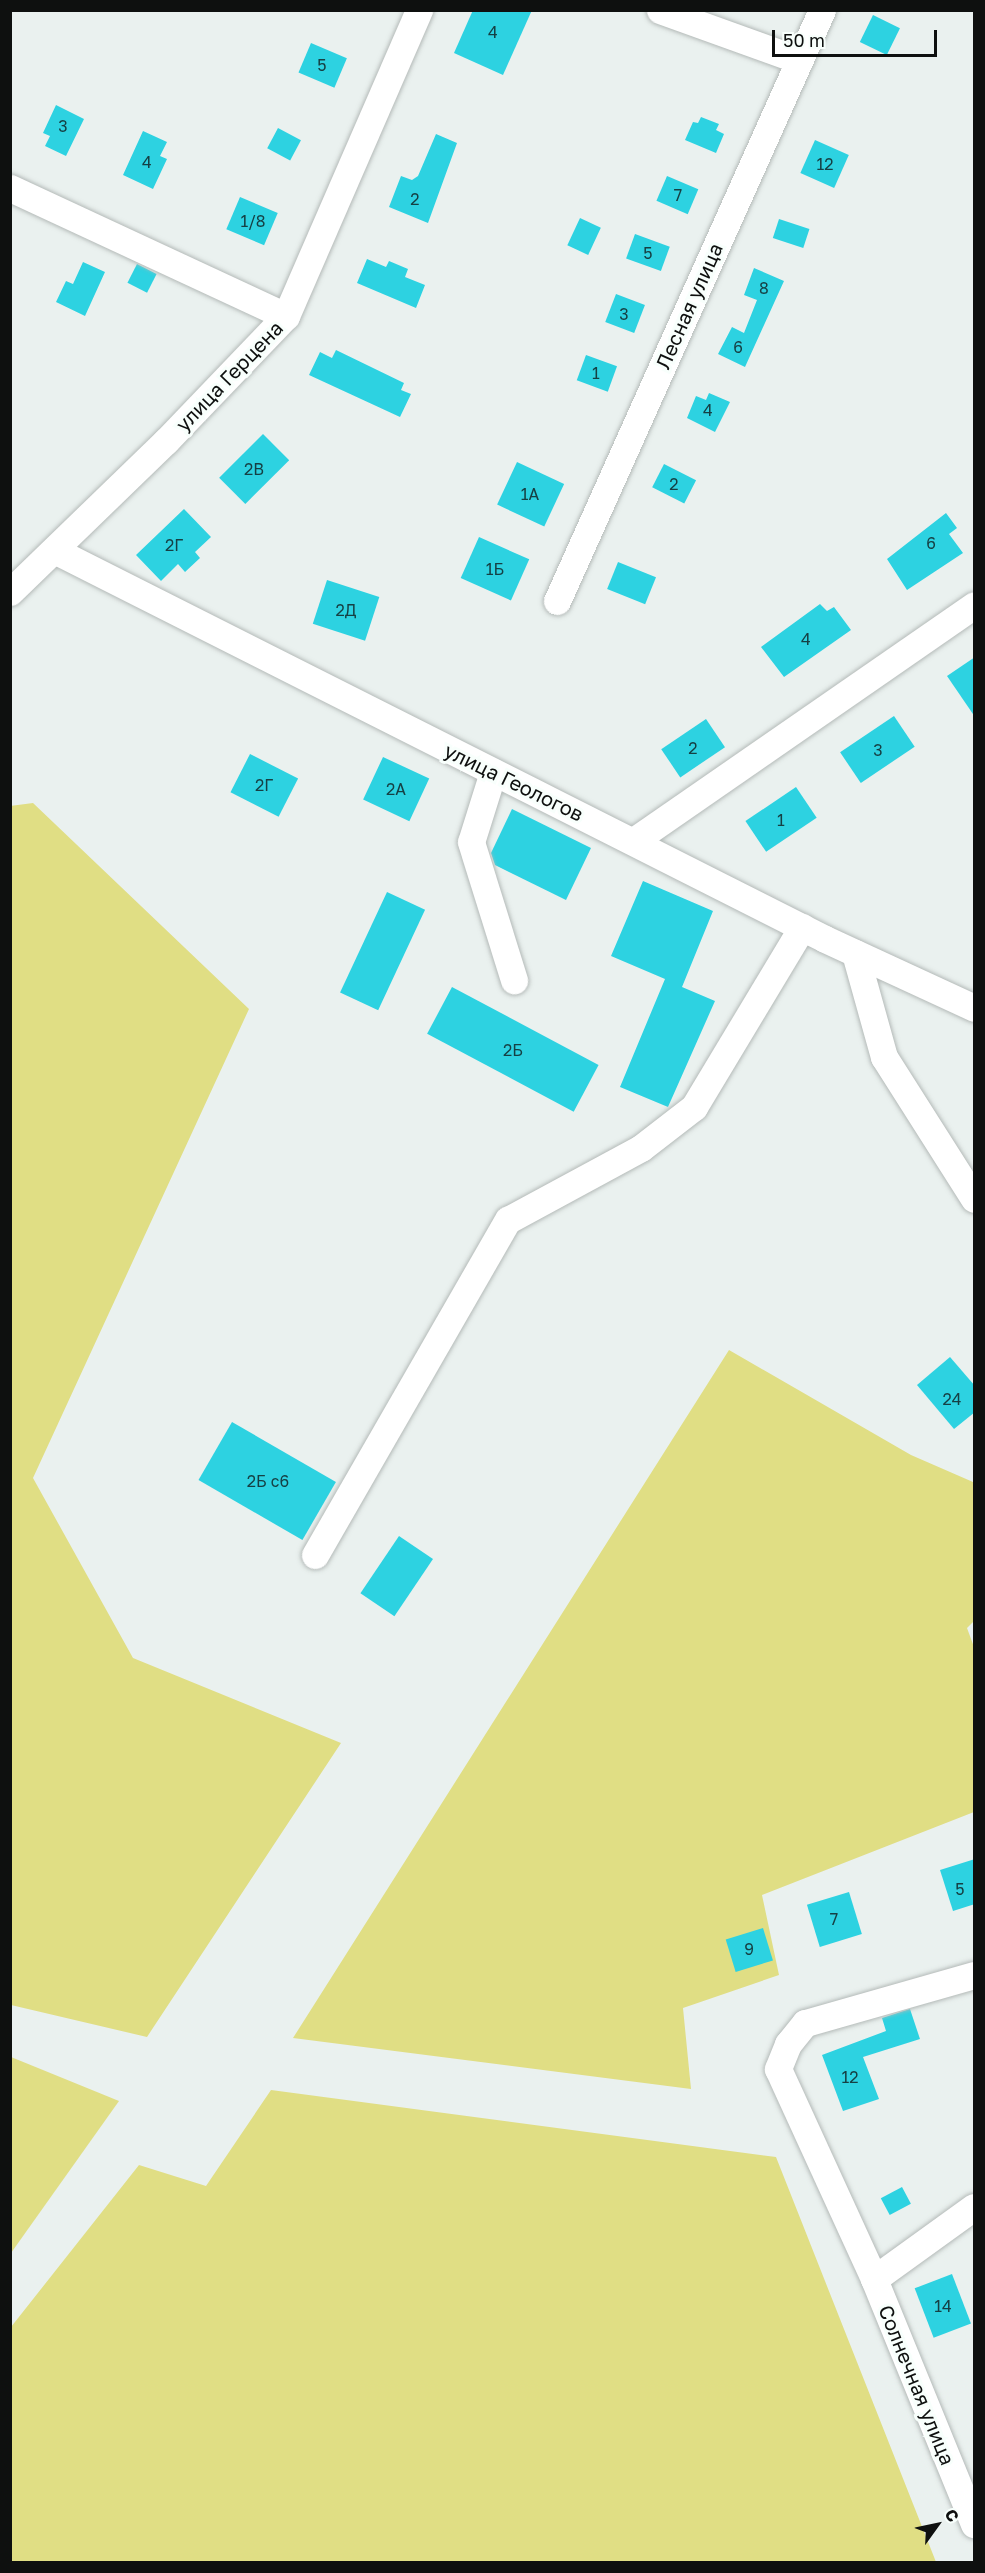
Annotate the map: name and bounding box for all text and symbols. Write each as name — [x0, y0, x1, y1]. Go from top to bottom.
scale bar — [775, 18, 940, 56]
house number: 4 — [488, 22, 498, 42]
text: 50 m — [783, 29, 825, 51]
house number: 5 — [317, 55, 327, 75]
house number: 3 — [58, 116, 68, 136]
house number: 4 — [142, 152, 152, 172]
house number: 12 — [816, 154, 834, 174]
house number: 7 — [674, 185, 682, 205]
house number: 2 — [410, 189, 420, 209]
house number: 1/8 — [240, 211, 266, 231]
street label: Лесная улица — [651, 239, 727, 373]
house number: 5 — [643, 243, 653, 263]
house number: 8 — [759, 278, 769, 298]
house number: 3 — [619, 304, 629, 324]
street label: улица Герцена — [170, 316, 288, 436]
house number: 6 — [733, 337, 743, 357]
house number: 1 — [592, 363, 600, 383]
house number: 4 — [703, 400, 713, 420]
house number: 2В — [244, 459, 264, 479]
house number: 2 — [669, 474, 679, 494]
house number: 1А — [521, 484, 539, 504]
house number: 6 — [926, 533, 936, 553]
house number: 2Г — [165, 535, 183, 555]
house number: 1Б — [486, 559, 504, 579]
house number: 2Д — [336, 600, 356, 620]
house number: 4 — [801, 629, 811, 649]
street label: улица Геологов — [440, 738, 588, 826]
house number: 2 — [688, 738, 698, 758]
house number: 3 — [873, 740, 883, 760]
house number: 2Г — [255, 775, 273, 795]
house number: 2А — [386, 779, 406, 799]
house number: 1 — [777, 810, 785, 830]
house number: 2Б — [503, 1040, 523, 1060]
house number: 24 — [942, 1389, 962, 1409]
house number: 2Б с6 — [247, 1471, 289, 1491]
house number: 5 — [955, 1879, 965, 1899]
house number: 7 — [830, 1909, 838, 1929]
house number: 9 — [744, 1939, 754, 1959]
house number: 12 — [841, 2067, 859, 2087]
house number: 14 — [934, 2296, 952, 2316]
street label: Солнечная улица — [874, 2301, 960, 2469]
north arrow — [907, 2495, 967, 2555]
text: С — [941, 2505, 964, 2525]

